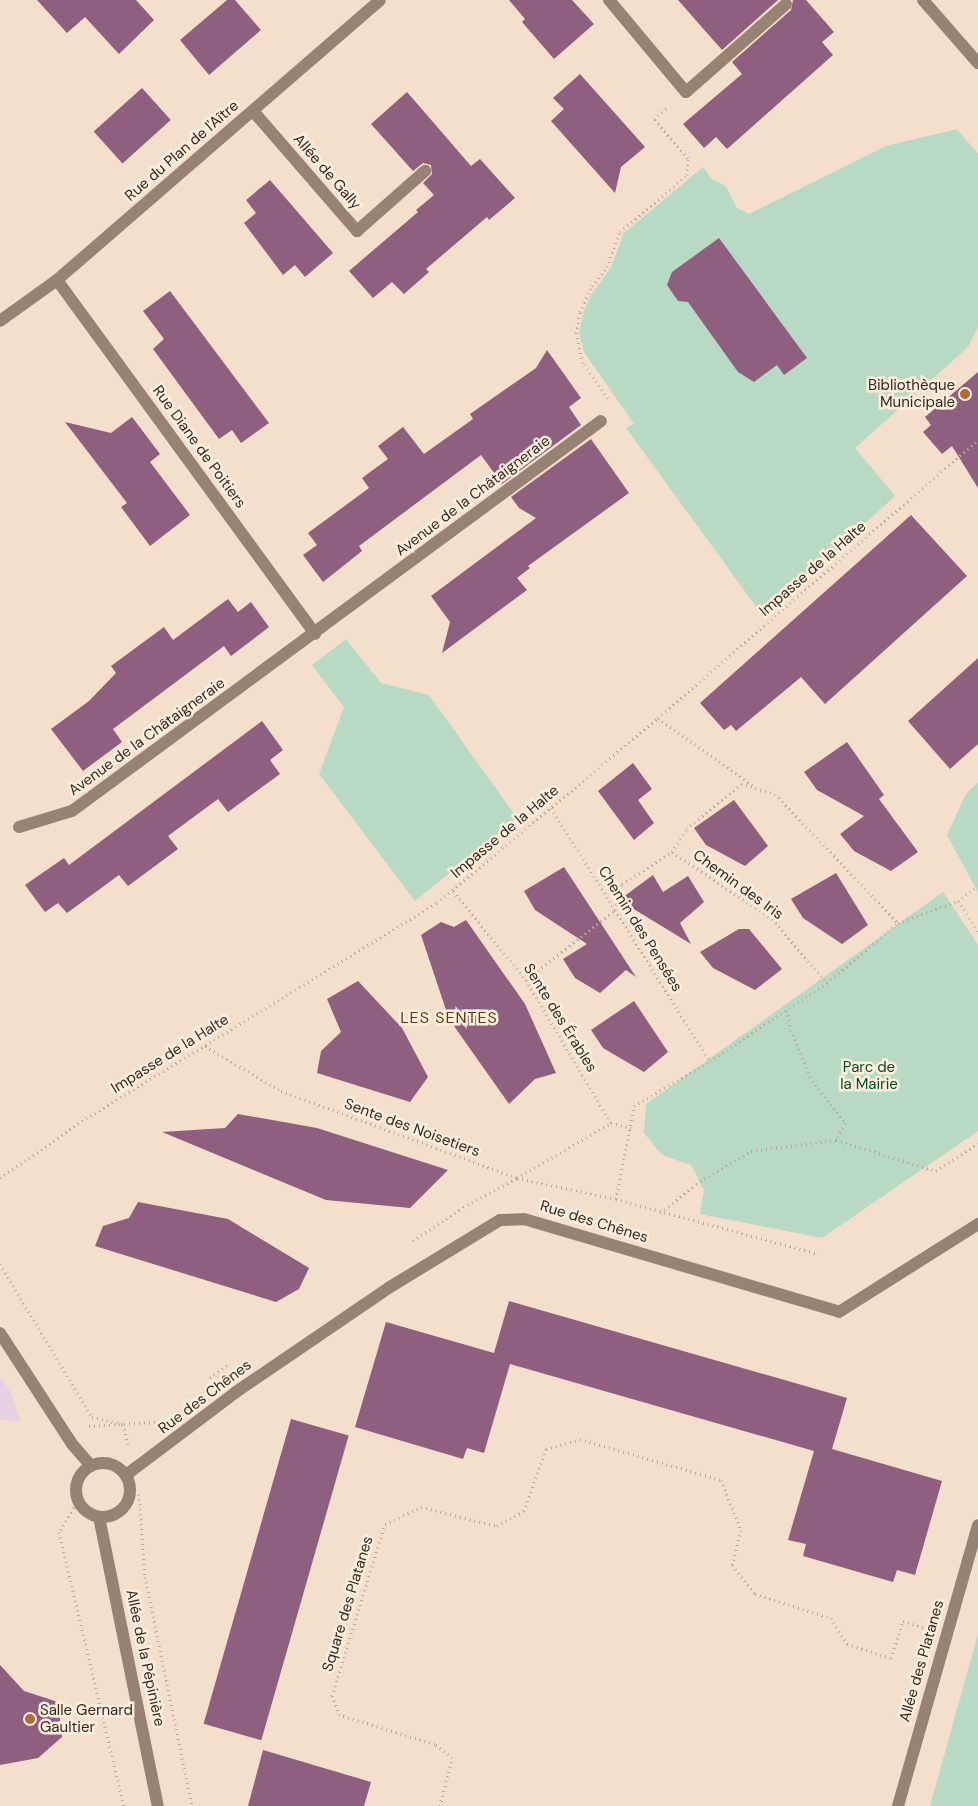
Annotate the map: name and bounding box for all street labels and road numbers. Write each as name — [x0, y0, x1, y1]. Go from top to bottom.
street label: Rue du Plan de l'Aître — [122, 97, 242, 205]
street label: Allée de Gally — [289, 131, 365, 213]
street label: Rue Diane de Poitiers — [149, 382, 249, 512]
street label: Avenue de la Châtaigneraie — [392, 432, 554, 560]
street label: Impasse de la Halte — [756, 518, 870, 620]
street label: Avenue de la Châtaigneraie — [65, 674, 229, 800]
street label: Impasse de la Halte — [447, 782, 563, 882]
street label: Chemin des Iris — [689, 846, 787, 924]
street label: Chemin des Pensées — [594, 863, 686, 995]
street label: Sente des Érables — [519, 960, 601, 1076]
street label: Impasse de la Halte — [108, 1011, 232, 1097]
street label: Sente des Noisetiers — [342, 1095, 482, 1161]
street label: Rue des Chênes — [538, 1197, 650, 1247]
street label: Rue des Chênes — [155, 1356, 255, 1438]
street label: Square des Platanes — [319, 1534, 377, 1674]
street label: Allée de la Pépinière — [122, 1588, 168, 1728]
street label: Allée des Platanes — [896, 1598, 948, 1724]

